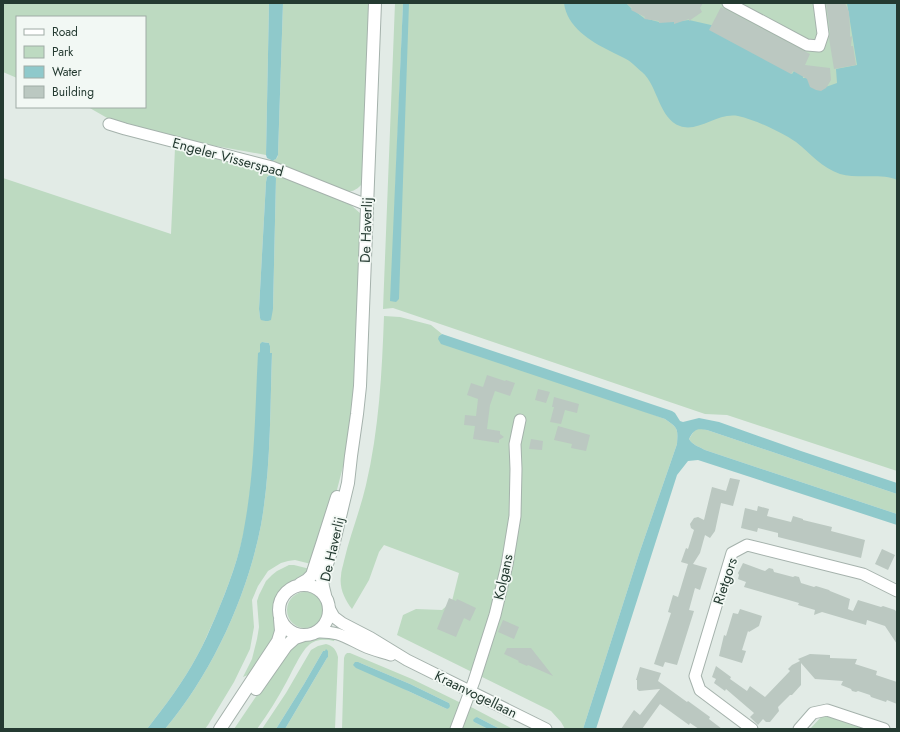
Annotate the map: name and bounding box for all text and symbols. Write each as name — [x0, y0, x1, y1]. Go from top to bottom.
legend — [16, 16, 146, 108]
text: Road — [52, 23, 78, 41]
text: Park — [52, 43, 74, 61]
text: Water — [52, 63, 83, 81]
text: Building — [52, 83, 94, 101]
street label: Engeler Visserspad — [170, 133, 286, 181]
street label: De Haverlij — [355, 197, 377, 263]
street label: De Haverlij — [315, 515, 349, 583]
street label: Kolgans — [488, 552, 518, 602]
street label: Rietgors — [708, 555, 742, 607]
street label: Kraanvogellaan — [431, 665, 521, 723]

